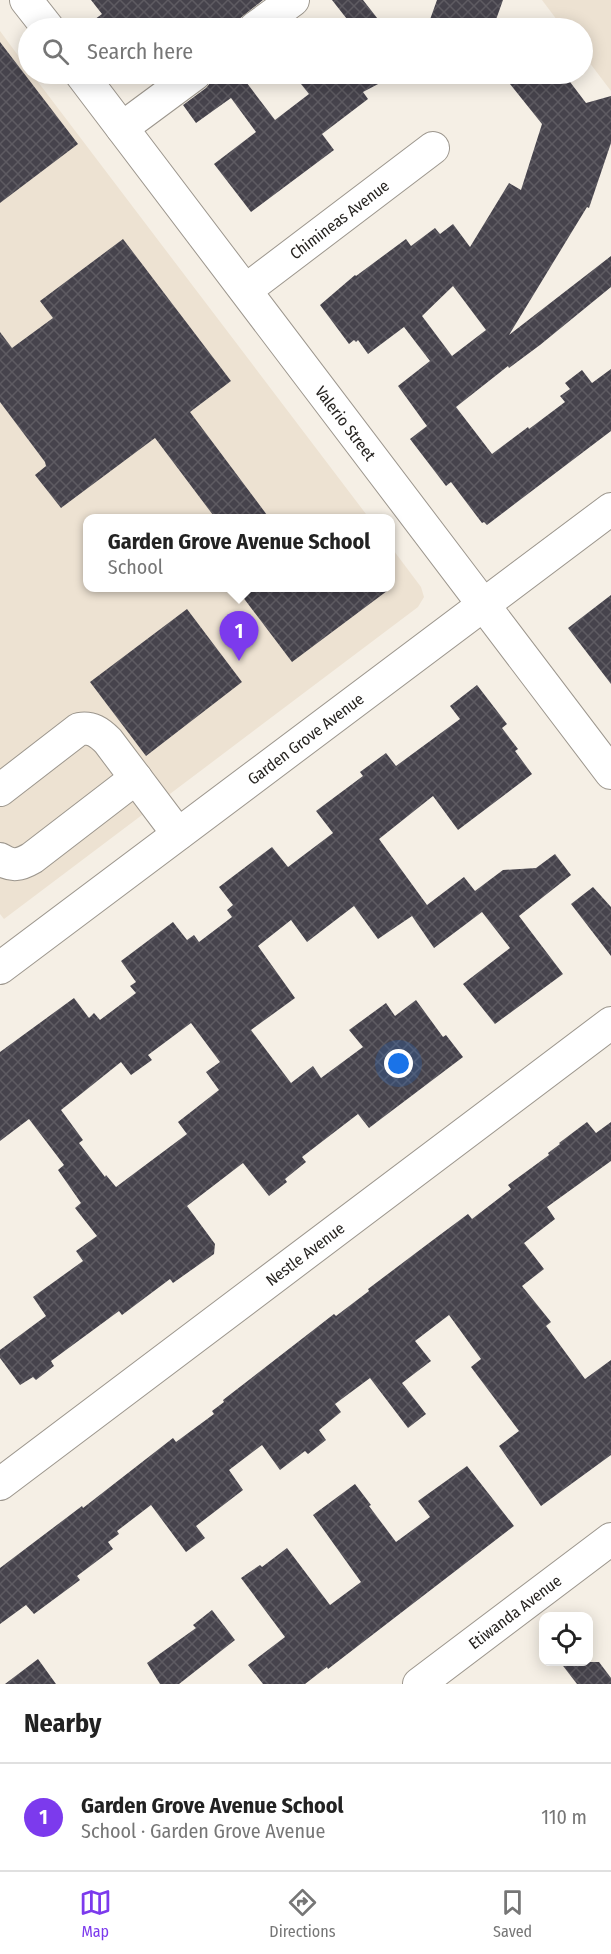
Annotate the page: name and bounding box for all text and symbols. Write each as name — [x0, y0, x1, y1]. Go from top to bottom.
search box — [18, 18, 593, 84]
icon: search — [39, 35, 72, 68]
text: Search here — [87, 38, 193, 65]
street label: Chimineas Avenue — [286, 175, 393, 263]
street label: Valerio Street — [311, 382, 380, 465]
popup — [83, 514, 395, 592]
text: Garden Grove Avenue School — [108, 528, 370, 555]
text: School — [108, 555, 163, 579]
pin: 1 — [220, 612, 258, 661]
street label: Garden Grove Avenue — [244, 689, 367, 788]
your location — [384, 1049, 413, 1078]
street label: Nestle Avenue — [262, 1218, 348, 1290]
street label: Etiwanda Avenue — [465, 1570, 565, 1653]
map controls — [539, 1612, 593, 1666]
button: locate — [539, 1612, 593, 1666]
text: Nearby — [24, 1708, 101, 1739]
text: Garden Grove Avenue School — [81, 1792, 343, 1819]
text: 1 — [39, 1805, 48, 1829]
text: 110 m — [541, 1805, 587, 1829]
text: School · Garden Grove Avenue — [81, 1819, 325, 1843]
tab: Map — [79, 1886, 112, 1941]
tab: Directions — [269, 1886, 336, 1941]
tab: Saved — [493, 1886, 532, 1941]

